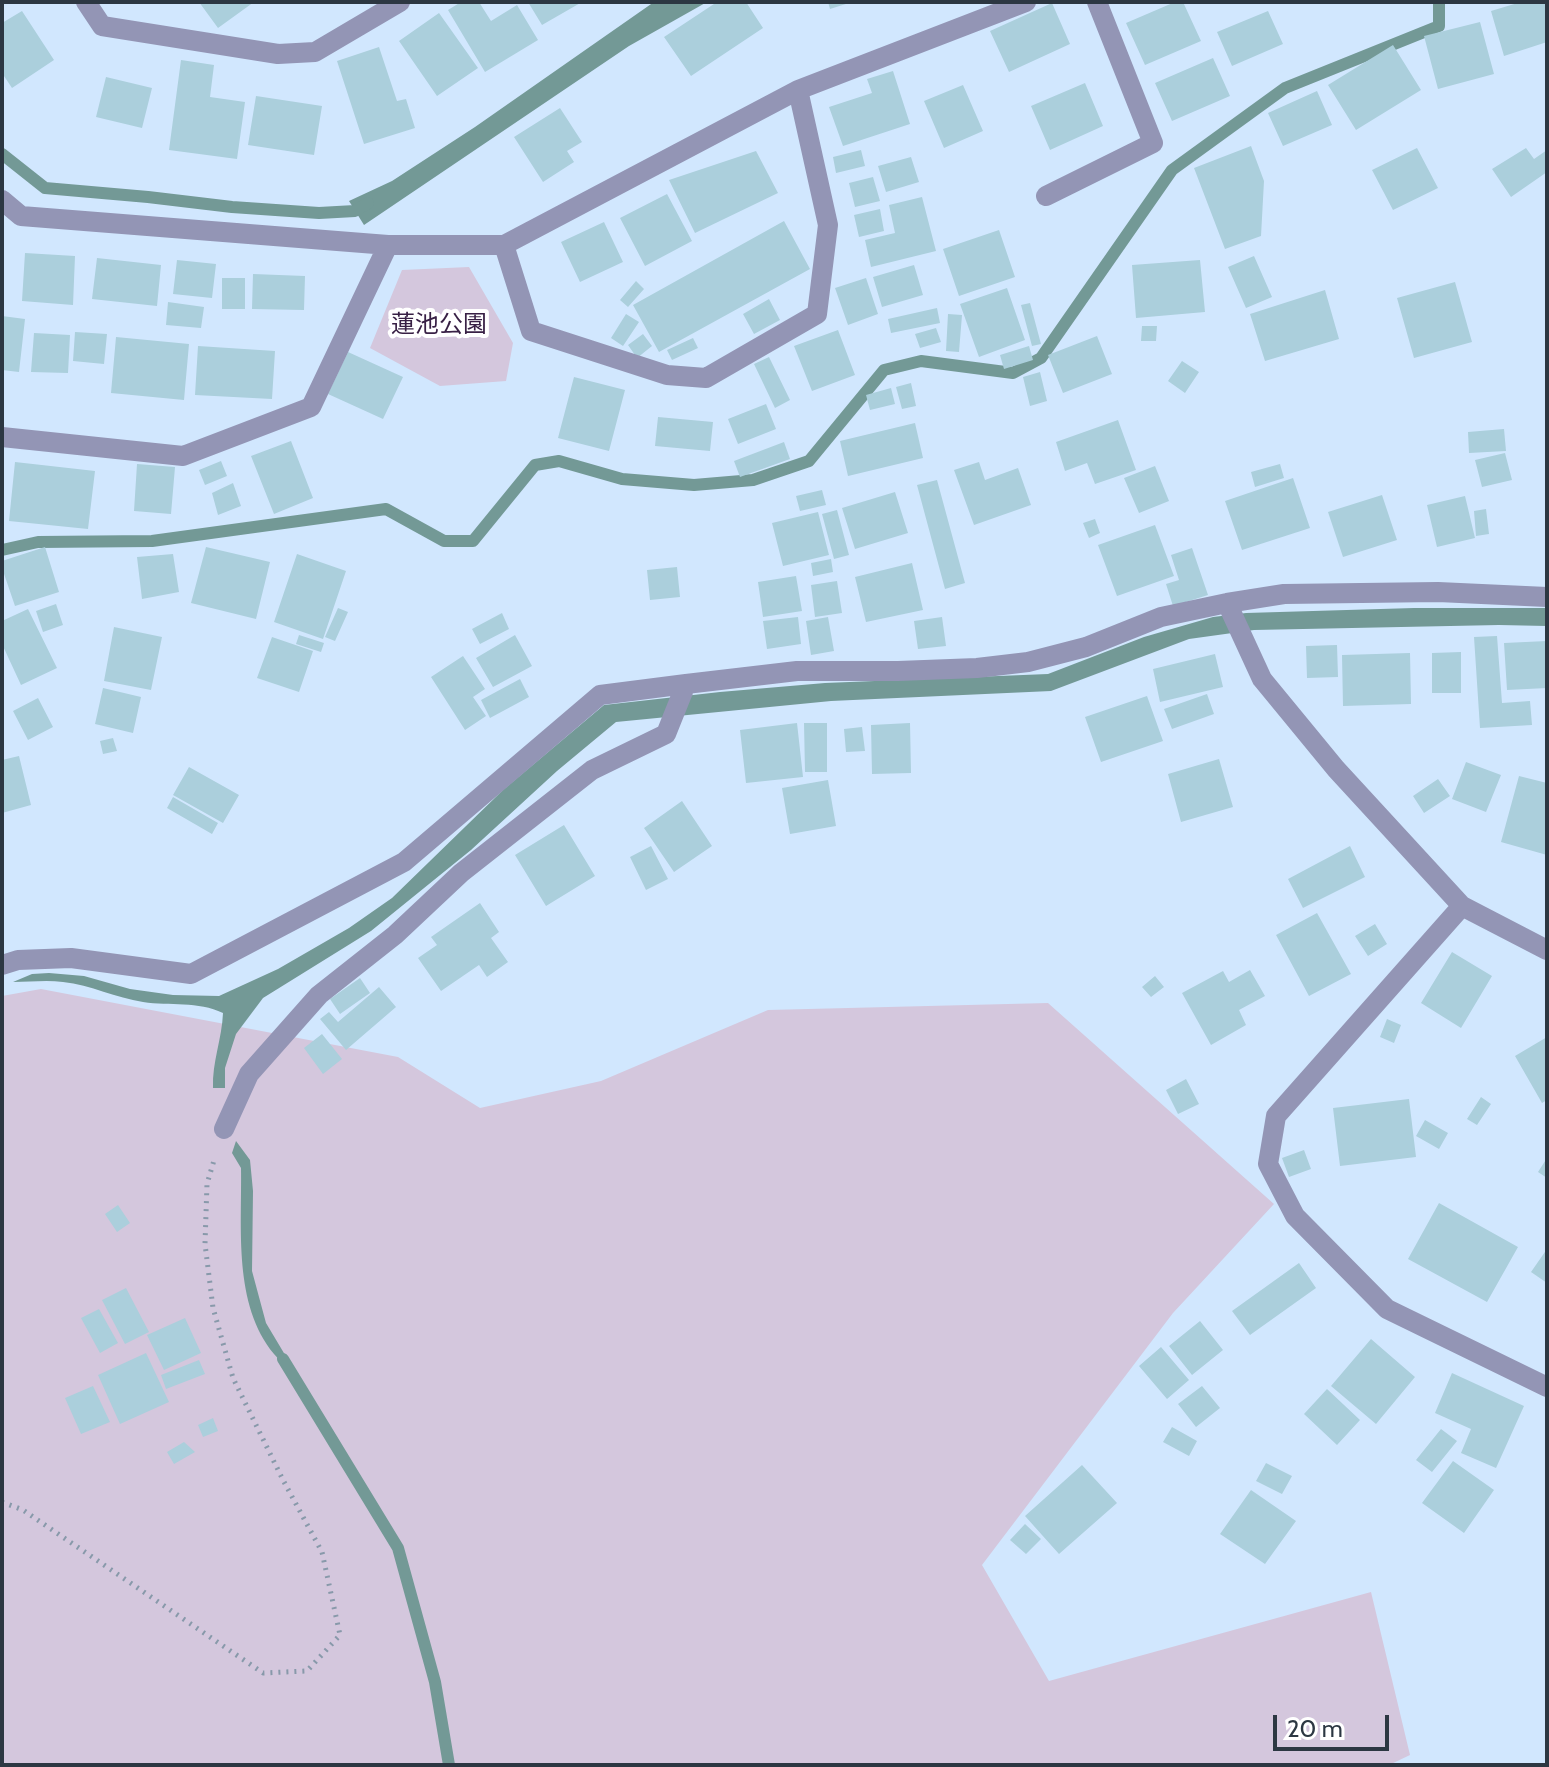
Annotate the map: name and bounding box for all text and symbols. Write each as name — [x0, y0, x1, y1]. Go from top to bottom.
park label: 蓮池公園 — [391, 311, 487, 339]
scale bar — [1277, 1699, 1393, 1749]
text: 20 m — [1287, 1714, 1343, 1743]

